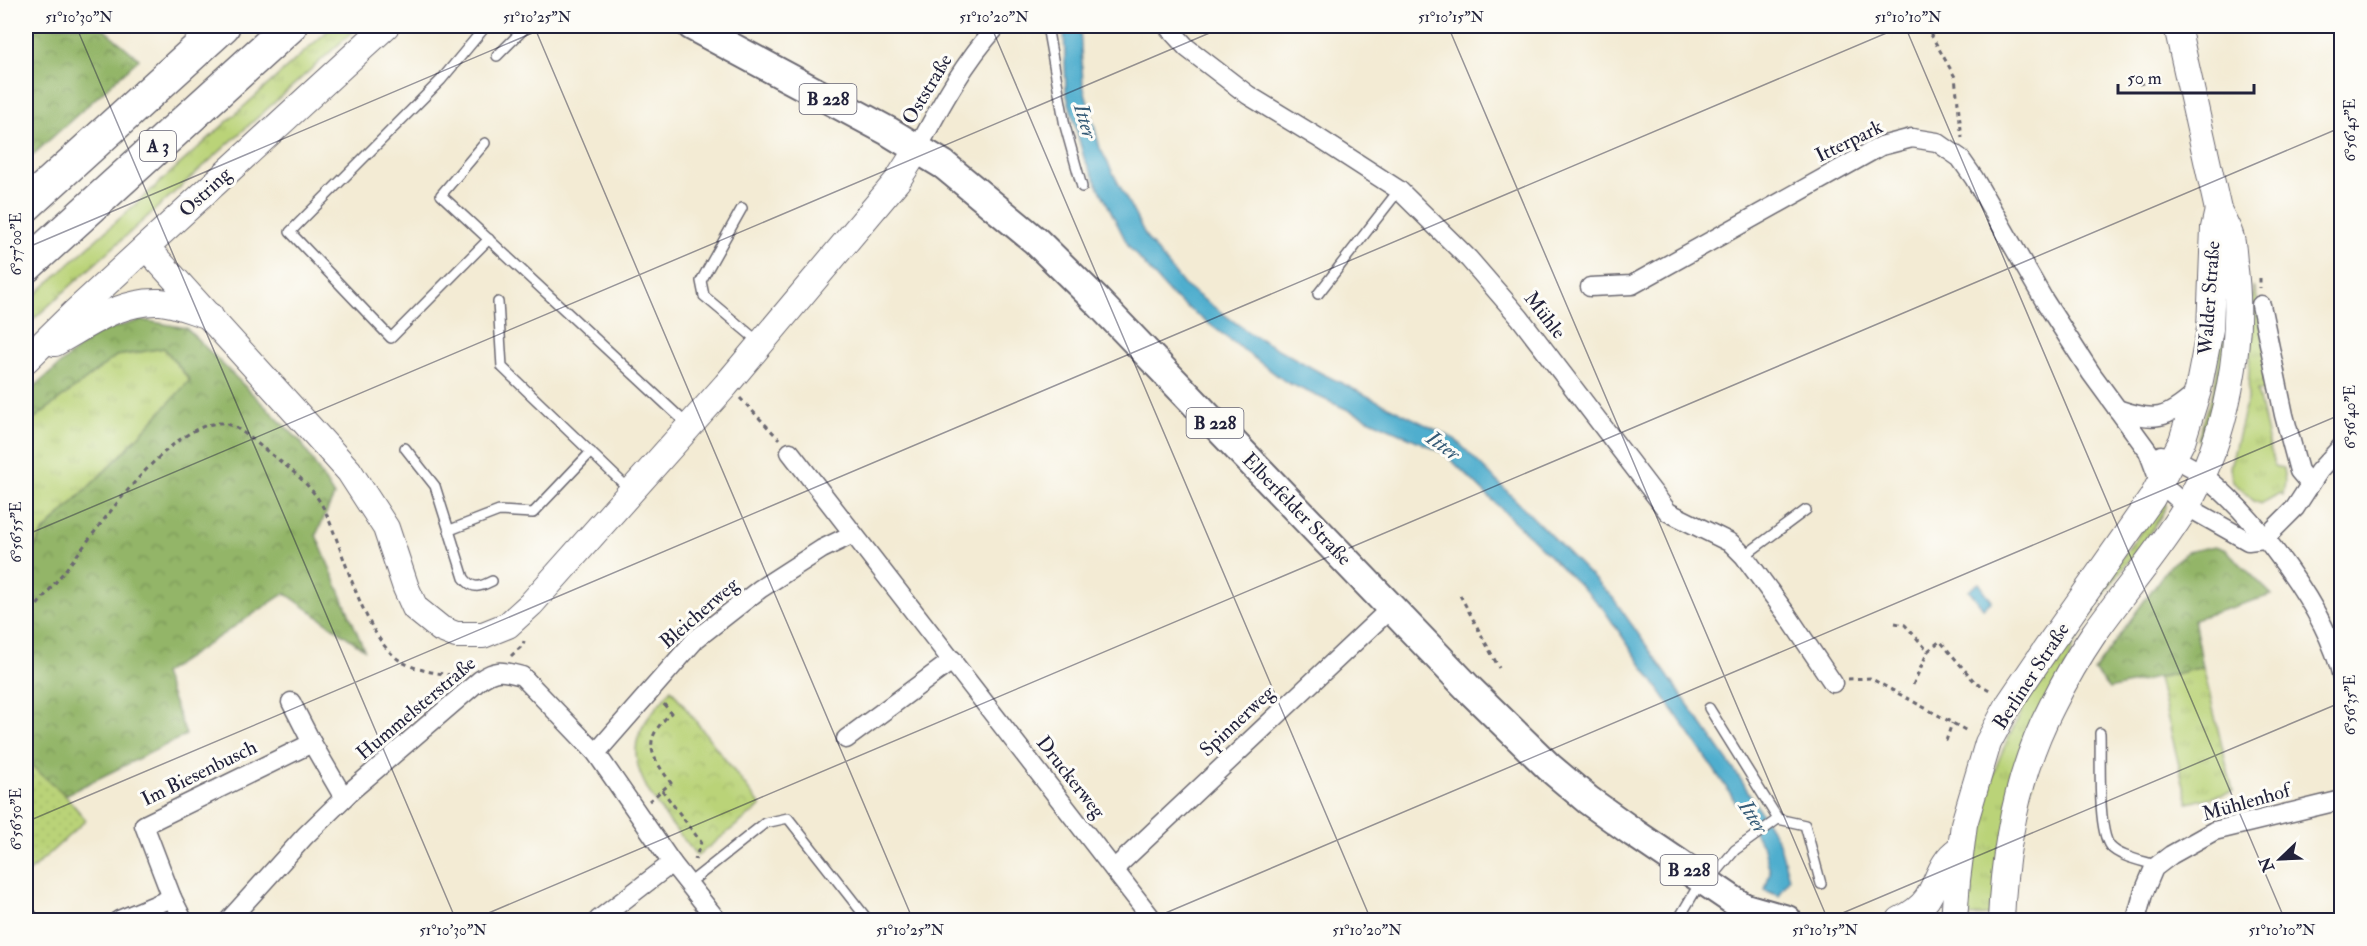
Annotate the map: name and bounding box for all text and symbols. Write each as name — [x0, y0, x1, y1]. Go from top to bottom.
text: 51°10'30"N — [45, 8, 113, 27]
text: 51°10'25"N — [503, 8, 572, 27]
text: 51°10'20"N — [959, 8, 1029, 27]
text: 51°10'15"N — [1418, 8, 1485, 27]
text: 51°10'10"N — [1875, 8, 1942, 27]
street label: Oststraße — [896, 49, 958, 129]
scale bar — [2118, 57, 2254, 95]
text: 50 m — [2127, 67, 2162, 90]
road number: B 228 — [800, 84, 856, 114]
text: 6°56'45"E — [2341, 98, 2360, 161]
water label: Itter — [1067, 99, 1103, 143]
street label: Itterpark — [1811, 114, 1888, 169]
road number: A 3 — [140, 131, 176, 161]
street label: Ostring — [174, 161, 237, 222]
text: 6°57'00"E — [7, 212, 26, 275]
street label: Walder Straße — [2192, 240, 2225, 357]
street label: Mühle — [1519, 286, 1571, 344]
text: 6°56'40"E — [2341, 385, 2360, 449]
road number: B 228 — [1186, 408, 1244, 438]
water label: Itter — [1420, 424, 1466, 468]
street label: Elberfelder Straße — [1237, 447, 1357, 571]
text: 6°56'55"E — [7, 501, 26, 563]
street label: Bleicherweg — [654, 571, 744, 654]
street label: Berliner Straße — [1987, 618, 2075, 734]
street label: Hummelsterstraße — [351, 651, 481, 765]
text: 6°56'35"E — [2341, 675, 2360, 735]
street label: Spinnerweg — [1194, 679, 1281, 763]
street label: Druckerweg — [1031, 731, 1112, 824]
street label: Im Biesenbusch — [137, 734, 261, 812]
street label: Mühlenhof — [2199, 777, 2296, 826]
text: 6°56'50"E — [7, 788, 26, 850]
water label: Itter — [1732, 794, 1775, 840]
north arrow — [2250, 829, 2310, 889]
text: N — [2255, 853, 2280, 876]
road number: B 228 — [1660, 855, 1718, 885]
text: 51°10'30"N — [419, 921, 487, 940]
text: 51°10'25"N — [876, 921, 945, 940]
text: 51°10'20"N — [1332, 921, 1402, 940]
text: 51°10'15"N — [1792, 921, 1859, 940]
text: 51°10'10"N — [2249, 921, 2316, 940]

